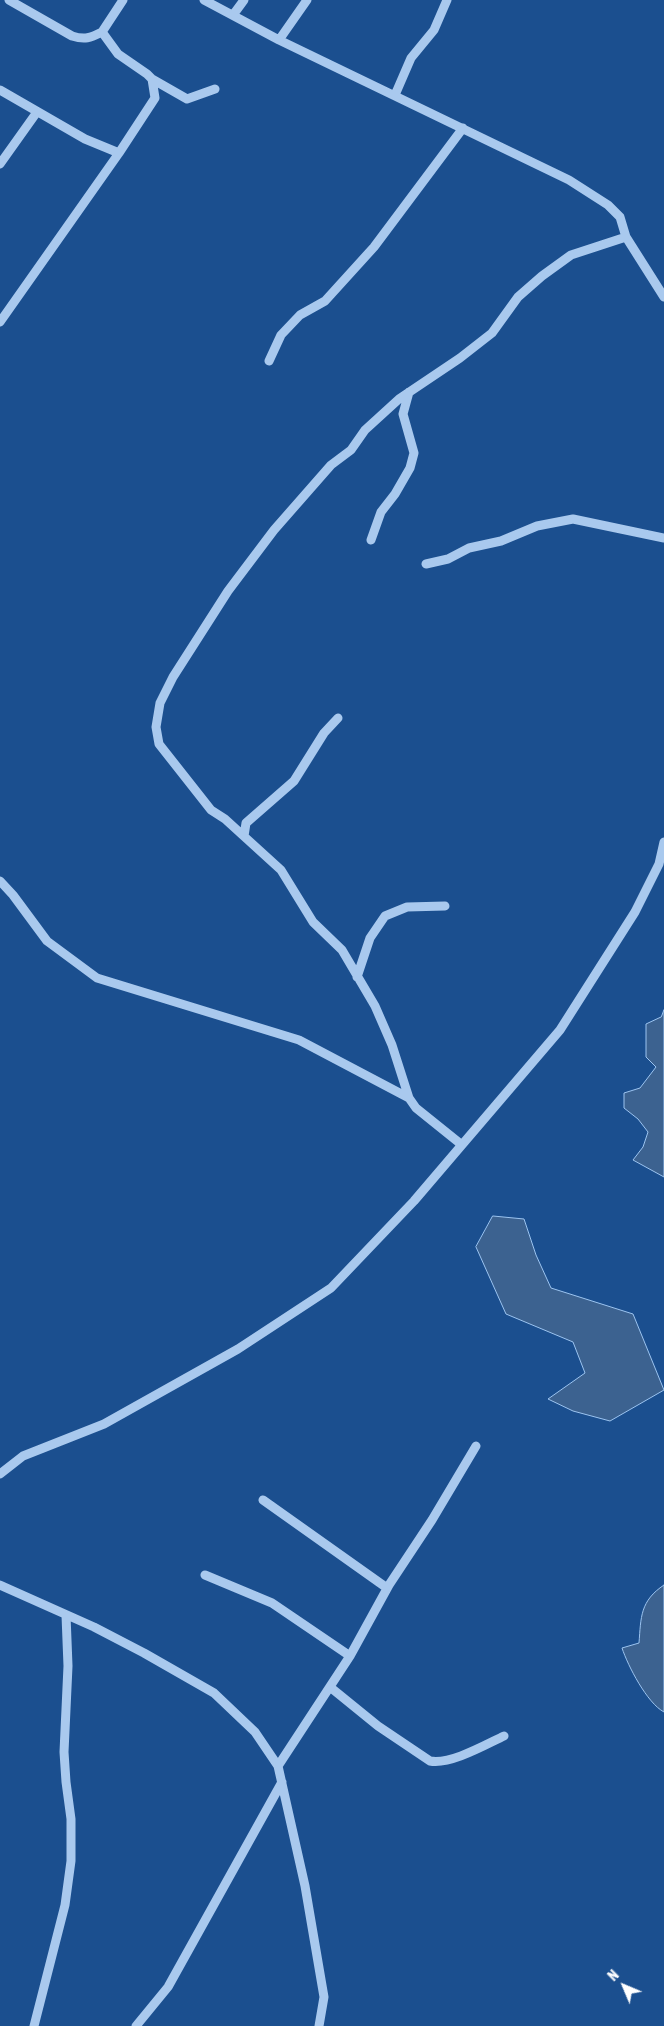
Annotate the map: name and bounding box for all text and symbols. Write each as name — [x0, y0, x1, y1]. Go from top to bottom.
north arrow — [599, 1961, 649, 2011]
text: N — [605, 1967, 622, 1984]

